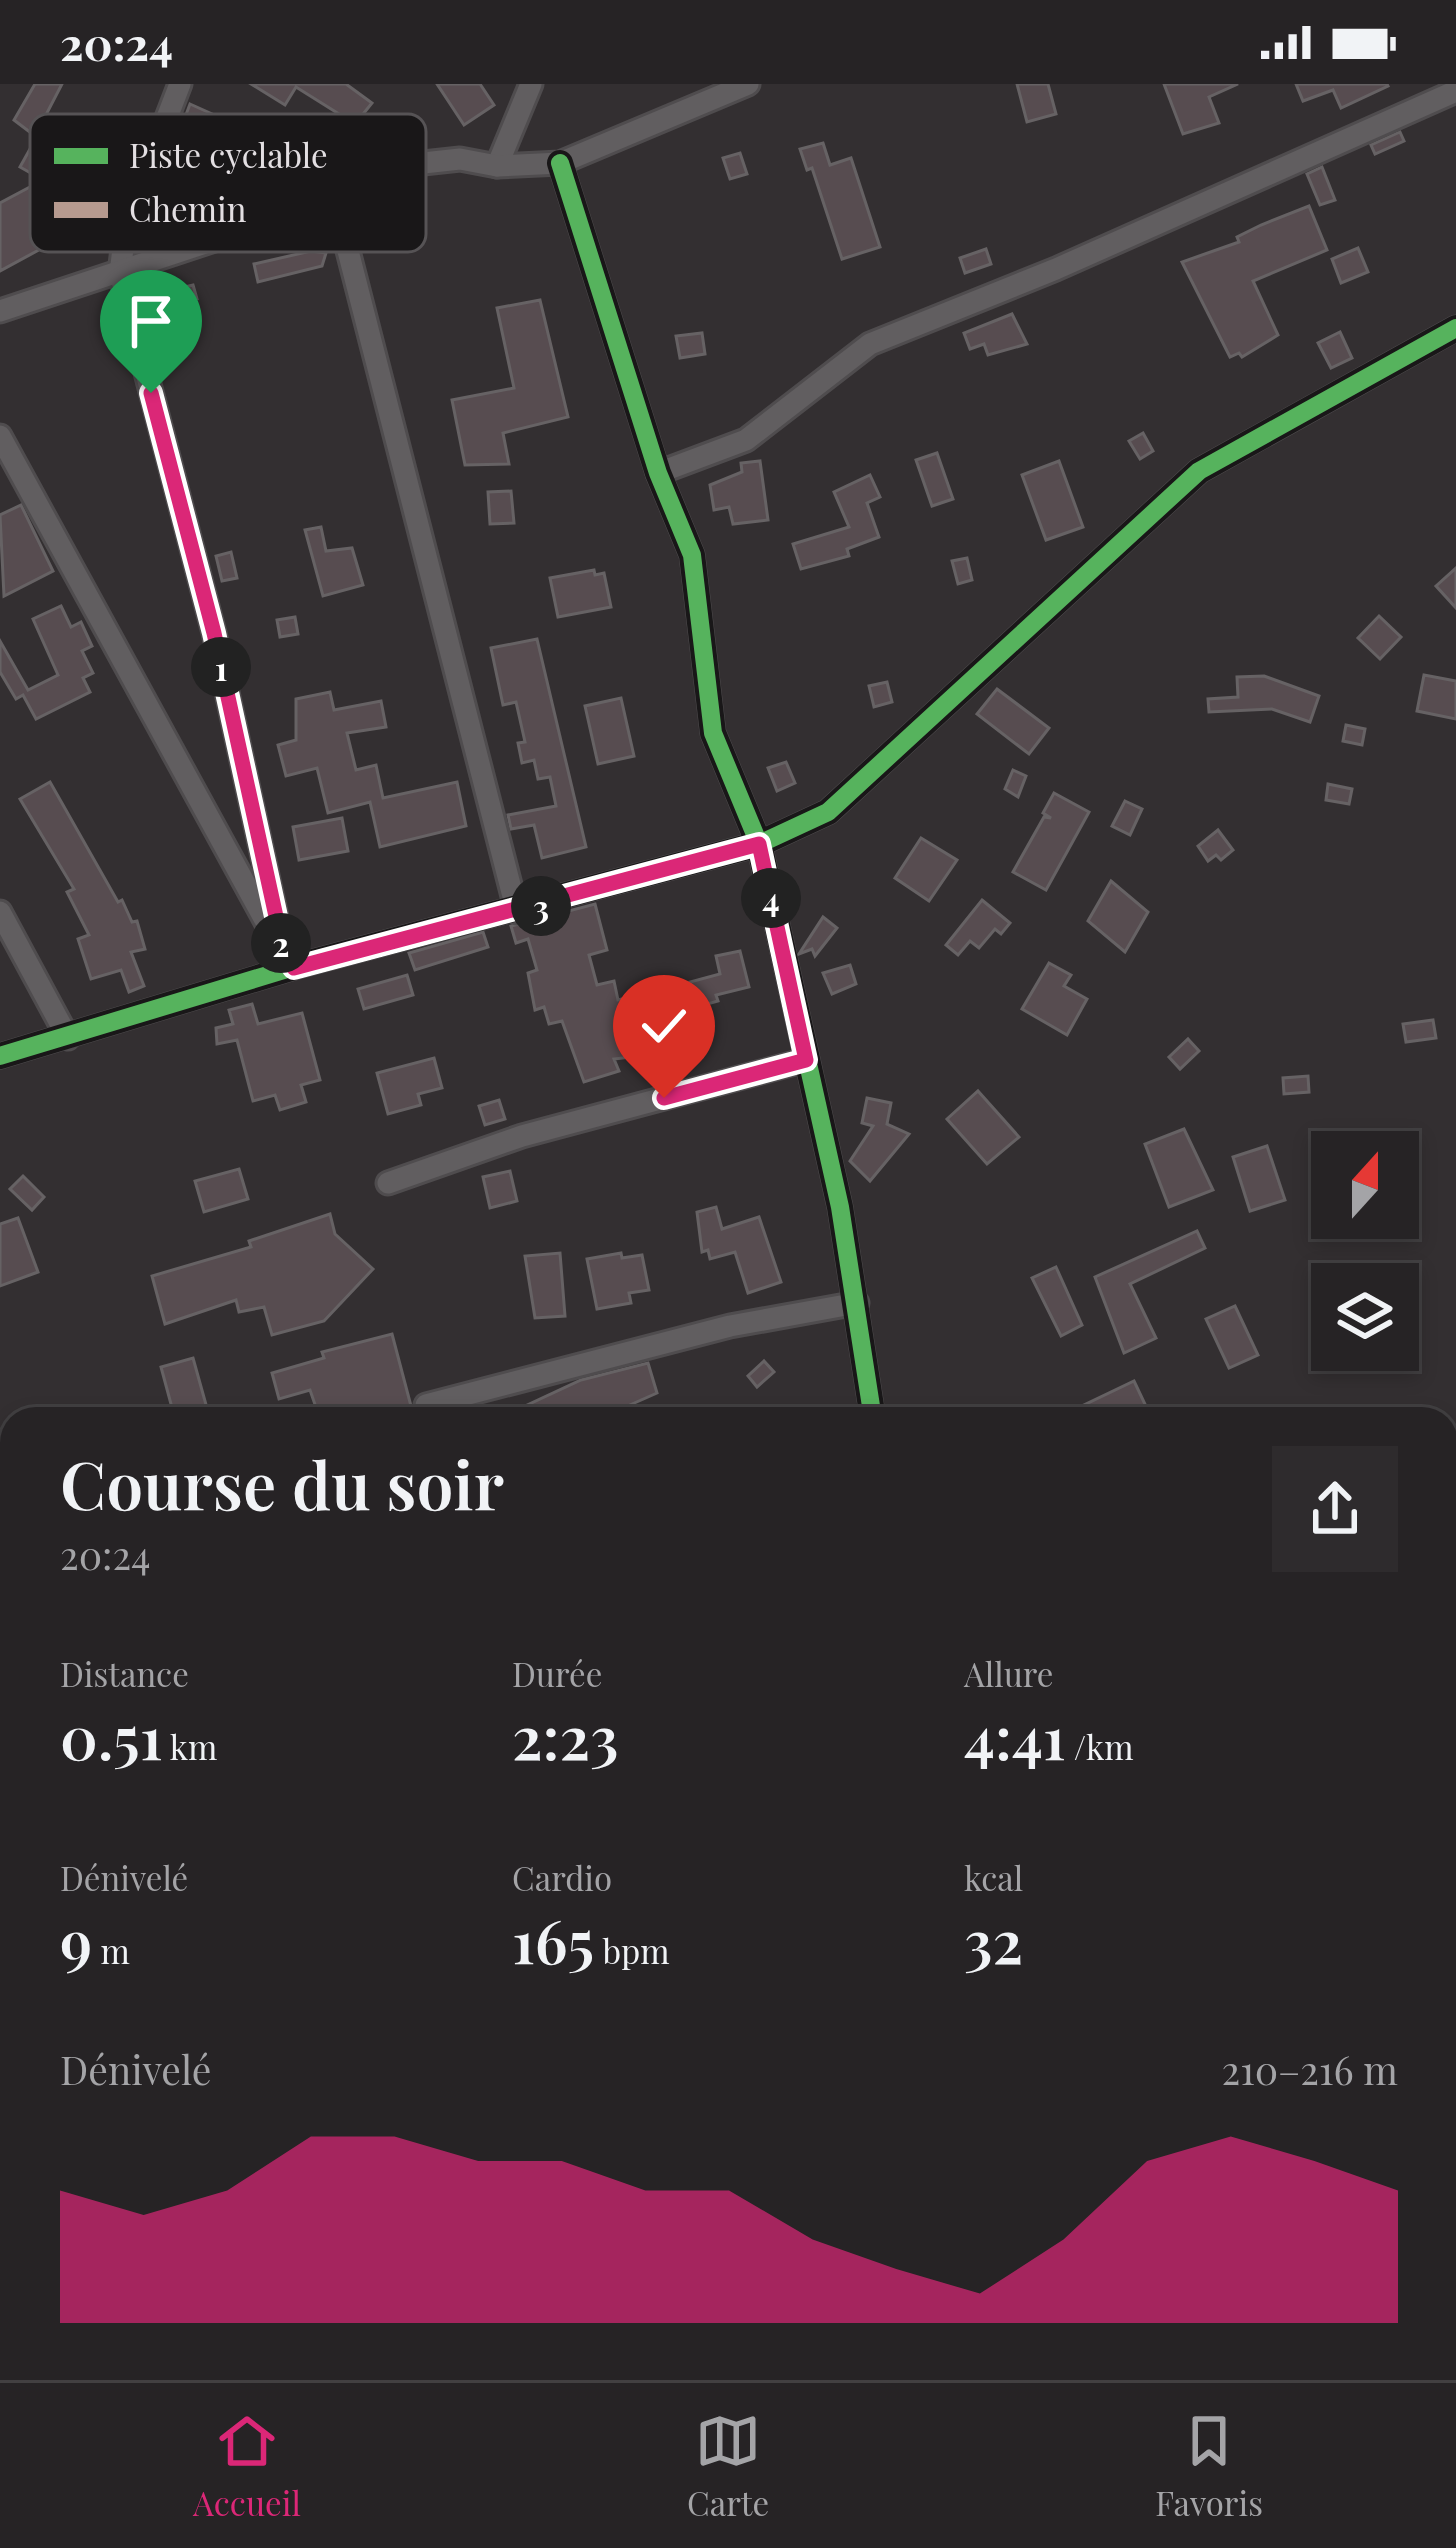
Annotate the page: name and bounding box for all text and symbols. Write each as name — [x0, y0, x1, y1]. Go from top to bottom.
text: 20:24 — [60, 12, 173, 72]
legend — [30, 114, 426, 252]
text: Piste cyclable — [129, 132, 328, 176]
text: Chemin — [129, 186, 247, 230]
pin — [100, 270, 202, 393]
icon: arrive — [118, 288, 184, 354]
pin: 1 — [191, 637, 251, 697]
text: 1 — [215, 645, 227, 689]
pin: 4 — [741, 868, 801, 928]
pin: 3 — [511, 876, 571, 936]
text: 4 — [762, 876, 780, 920]
text: 3 — [533, 884, 549, 928]
pin: 2 — [251, 913, 311, 973]
text: 2 — [272, 921, 290, 965]
pin — [613, 975, 715, 1098]
icon: check — [631, 993, 697, 1059]
north arrow — [1311, 1131, 1419, 1239]
map controls — [1311, 1131, 1419, 1371]
button: layers — [1311, 1263, 1419, 1371]
text: Course du soir — [60, 1439, 504, 1527]
button: share — [1272, 1446, 1398, 1572]
text: 20:24 — [60, 1528, 150, 1580]
text: Distance — [60, 1651, 189, 1695]
text: Durée — [512, 1651, 602, 1695]
text: Allure — [964, 1651, 1054, 1695]
text: 0.51 — [60, 1695, 163, 1775]
text: 2:23 — [512, 1695, 619, 1775]
text: 4:41 — [964, 1695, 1066, 1775]
text: km — [163, 1724, 217, 1768]
text: /km — [1066, 1724, 1134, 1768]
text: Dénivelé — [60, 1855, 188, 1899]
text: Cardio — [512, 1855, 612, 1899]
text: kcal — [964, 1855, 1023, 1899]
text: 9 — [60, 1899, 92, 1979]
text: 165 — [512, 1899, 594, 1979]
text: 32 — [964, 1899, 1023, 1979]
text: m — [92, 1928, 130, 1972]
text: bpm — [594, 1928, 670, 1972]
text: Dénivelé — [60, 2043, 212, 2095]
text: 210–216 m — [1222, 2043, 1398, 2095]
tab: Accueil — [193, 2408, 301, 2524]
tab: Carte — [687, 2408, 769, 2524]
tab: Favoris — [1155, 2408, 1263, 2524]

